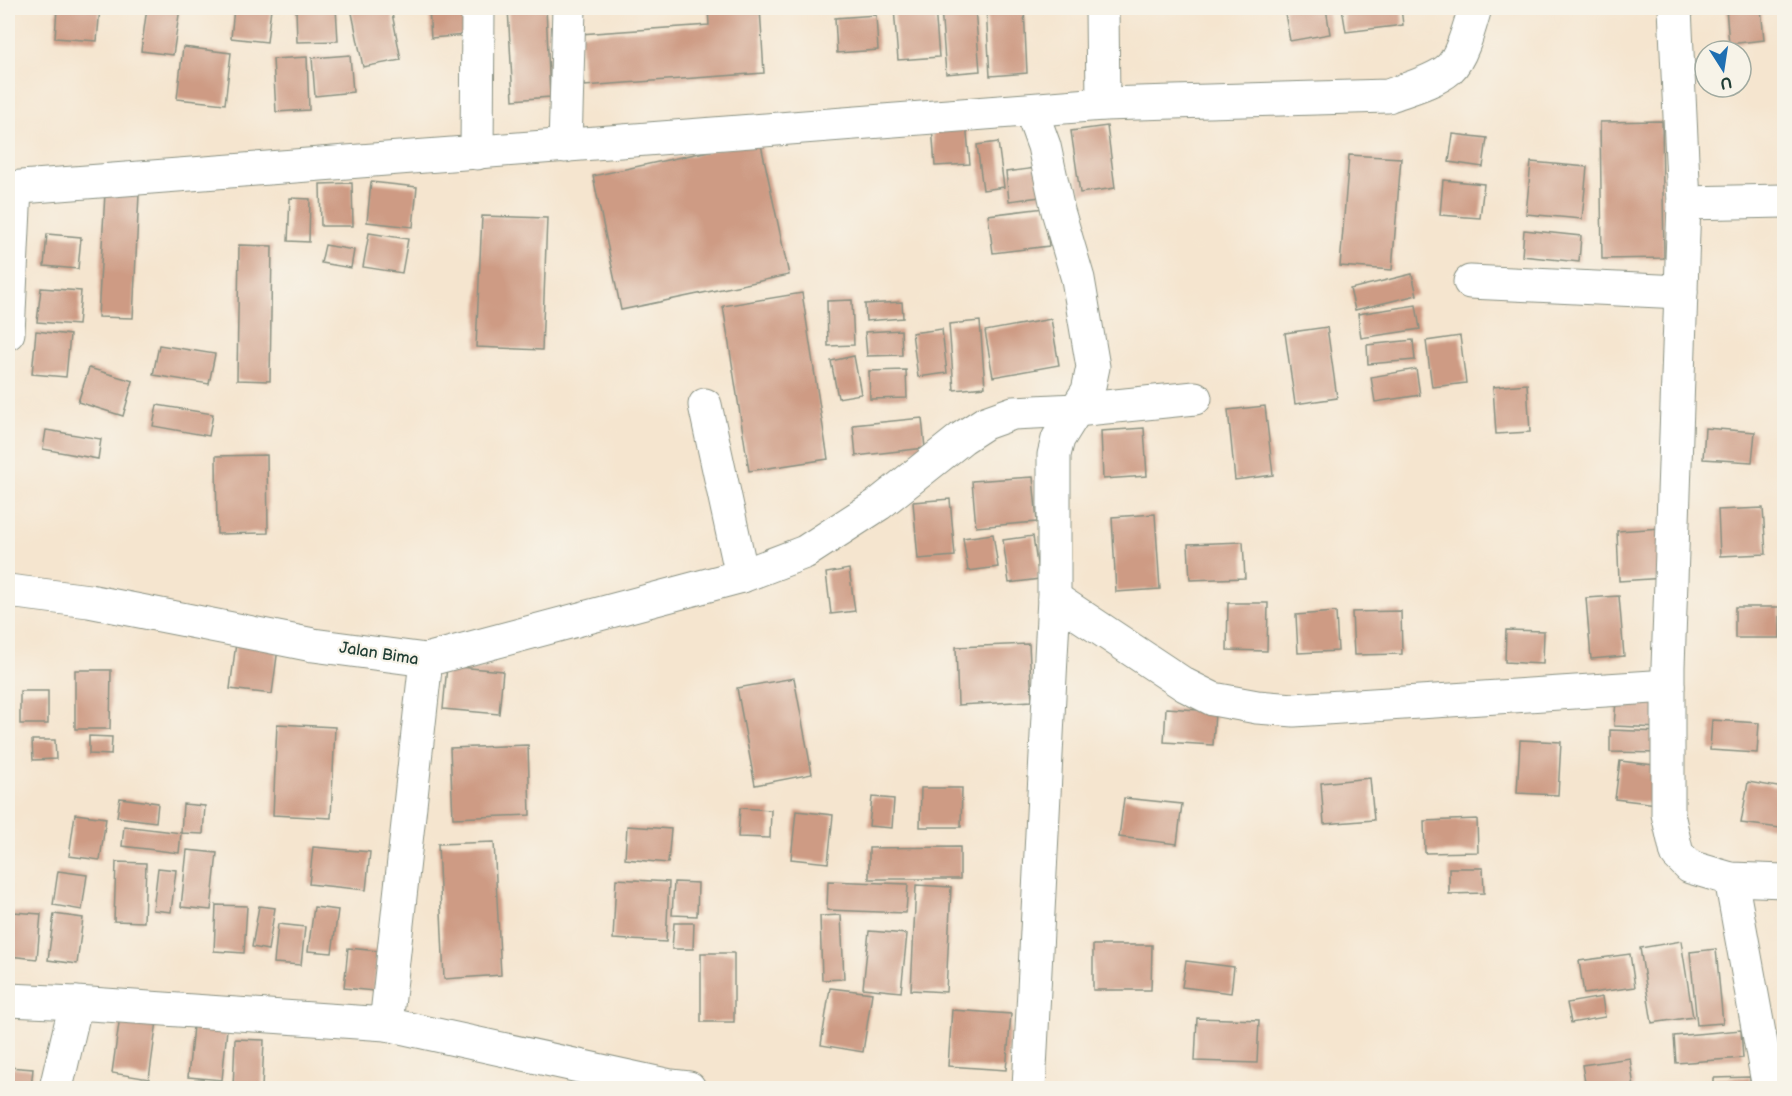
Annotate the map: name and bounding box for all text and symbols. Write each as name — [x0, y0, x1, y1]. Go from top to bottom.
north arrow — [1693, 39, 1753, 99]
text: U — [1718, 72, 1733, 93]
street label: Jalan Bima — [338, 638, 420, 670]

